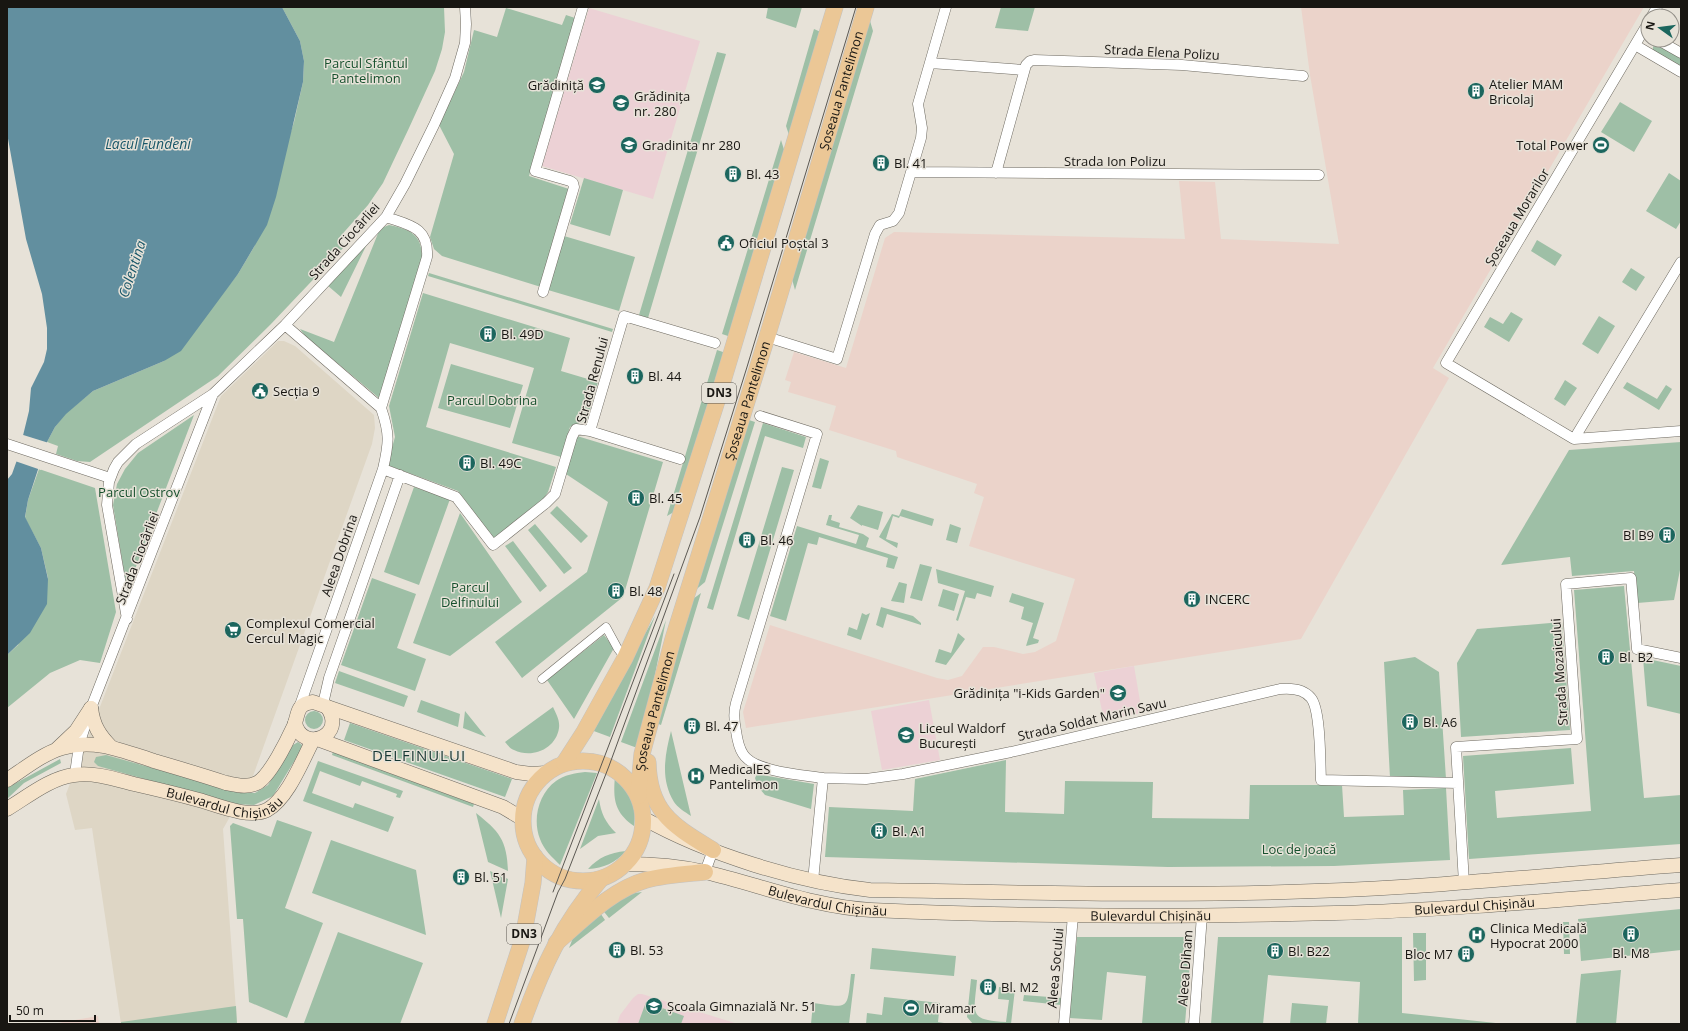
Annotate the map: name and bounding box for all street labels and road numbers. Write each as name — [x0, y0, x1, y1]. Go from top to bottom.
street label: Șoseaua Pantelimon — [815, 29, 867, 152]
street label: Strada Elena Polizu — [1104, 40, 1220, 64]
street label: Strada Ion Polizu — [1064, 152, 1166, 170]
street label: Șoseaua Morarilor — [1481, 164, 1554, 269]
street label: Strada Ciocârliei — [305, 199, 383, 283]
street label: Strada Renului — [572, 335, 612, 425]
street label: Șoseaua Pantelimon — [720, 339, 774, 462]
road number: DN3 — [702, 383, 736, 403]
street label: Strada Ciocârliei — [111, 509, 163, 607]
street label: Aleea Dobrina — [317, 512, 361, 598]
street label: Strada Mozaicului — [1546, 618, 1572, 726]
street label: Șoseaua Pantelimon — [631, 649, 678, 772]
street label: Strada Soldat Marin Savu — [1016, 693, 1168, 745]
street label: Bulevardul Chișinău — [162, 782, 282, 800]
street label: Bulevardul Chișinău — [766, 881, 888, 920]
street label: Bulevardul Chișinău — [1414, 893, 1536, 919]
street label: Bulevardul Chișinău — [1090, 906, 1211, 925]
road number: DN3 — [507, 924, 541, 944]
street label: Aleea Socului — [1043, 927, 1067, 1009]
street label: Aleea Diham — [1173, 929, 1197, 1007]

